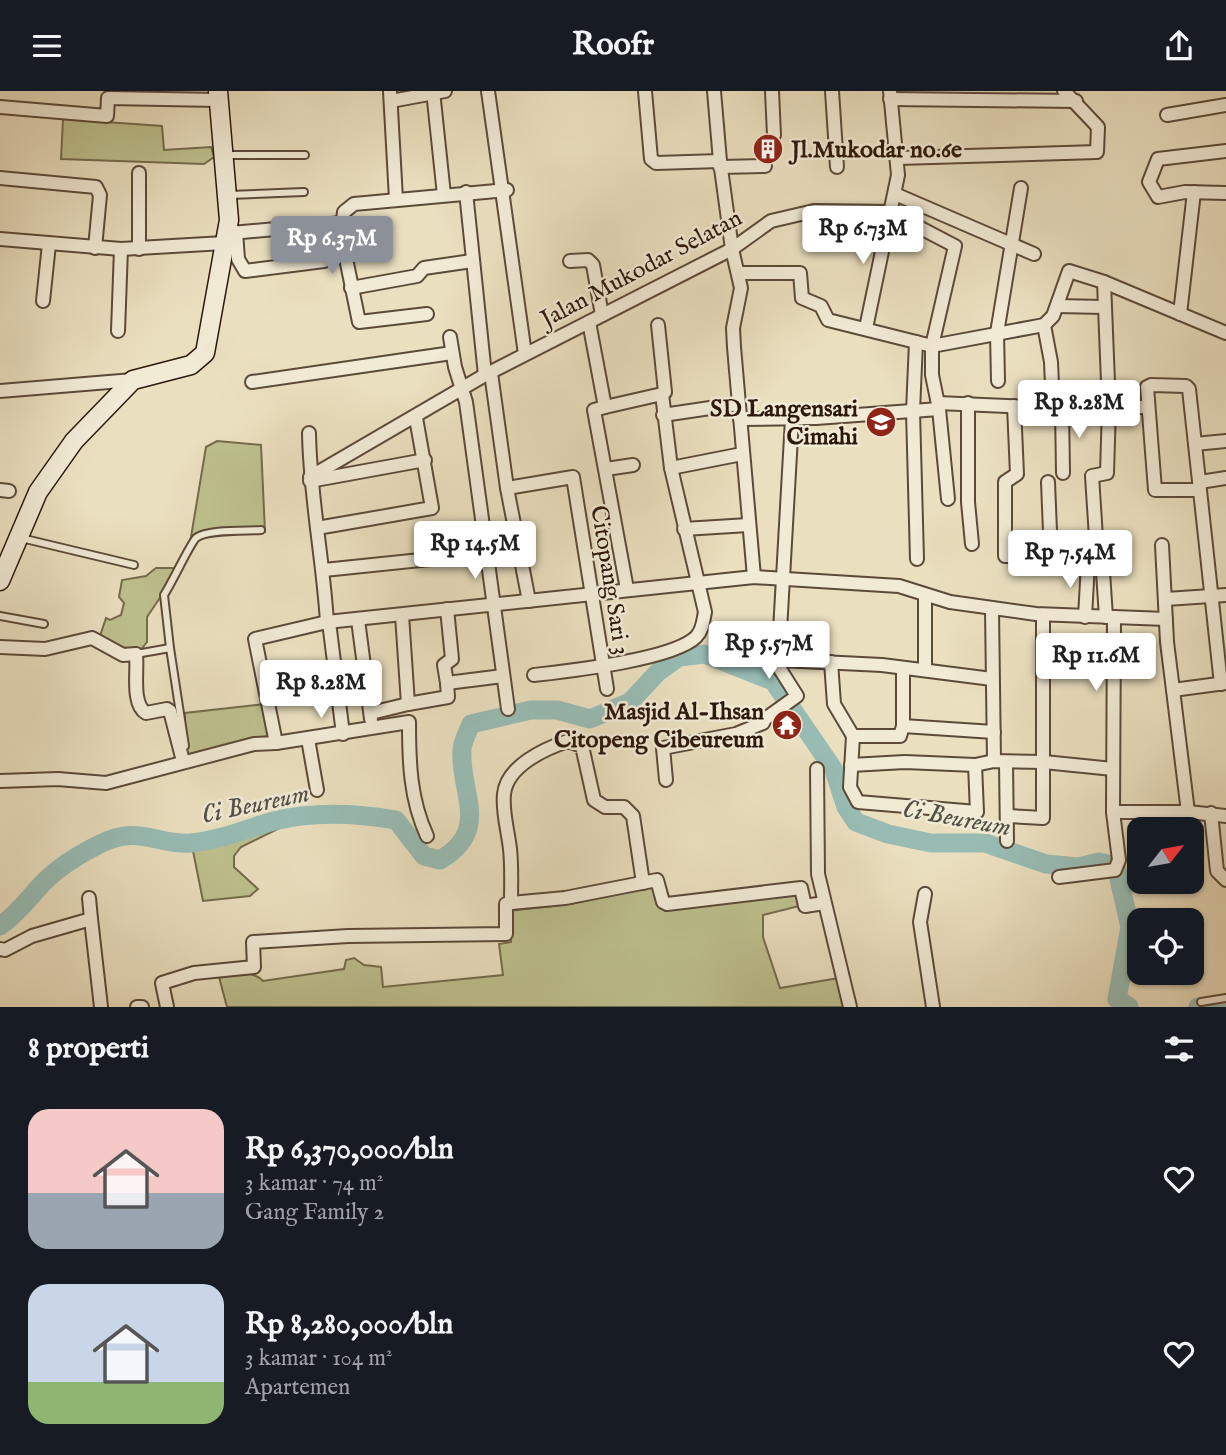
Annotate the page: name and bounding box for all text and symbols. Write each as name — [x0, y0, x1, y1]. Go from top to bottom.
text: Roofr — [572, 25, 654, 66]
icon: menu — [28, 27, 66, 65]
icon: share — [1160, 27, 1198, 65]
building icon: Jl.Mukodar no.6e — [751, 132, 785, 166]
place label: Jl.Mukodar no.6e — [788, 135, 962, 166]
street label: Jalan Mukodar Selatan — [533, 203, 748, 337]
pin: Rp 6.73M — [791, 207, 935, 266]
text: Rp 6.73M — [818, 214, 908, 243]
pin: Rp 6.37M — [260, 216, 404, 276]
text: Rp 6.37M — [287, 224, 377, 253]
pin: Rp 8.28M — [1007, 381, 1151, 440]
text: Rp 8.28M — [1034, 388, 1124, 417]
place label: SD Langensari Cimahi — [710, 394, 859, 453]
school or university icon: SD Langensari Cimahi — [864, 405, 898, 439]
street label: Citopang Sari 3 — [582, 503, 637, 657]
pin: Rp 14.5M — [403, 521, 547, 581]
text: Rp 14.5M — [430, 529, 520, 558]
pin: Rp 7.54M — [998, 531, 1142, 590]
text: Rp 7.54M — [1024, 538, 1116, 567]
pin: Rp 5.57M — [697, 621, 841, 681]
text: Rp 5.57M — [725, 629, 813, 658]
pin: Rp 11.6M — [1024, 633, 1168, 693]
text: Rp 11.6M — [1052, 641, 1140, 670]
pin: Rp 8.28M — [249, 661, 393, 720]
text: Rp 8.28M — [276, 668, 366, 697]
place label: Masjid Al-Ihsan Citopeng Cibeureum — [554, 697, 764, 756]
temple icon: Masjid Al-Ihsan Citopeng Cibeureum — [770, 708, 804, 742]
water label: Ci Beureum — [198, 777, 312, 832]
water label: Ci Beureum — [900, 793, 1014, 844]
north arrow — [1127, 817, 1204, 894]
map controls — [1127, 817, 1204, 985]
button: locate — [1127, 908, 1204, 985]
text: 8 properti — [28, 1030, 149, 1068]
icon: filters — [1160, 1030, 1198, 1068]
text: Rp 6,370,000/bln — [245, 1131, 454, 1169]
icon: home — [84, 1137, 168, 1221]
icon: heart — [1160, 1160, 1198, 1198]
text: 3 kamar · 74 m² — [245, 1169, 383, 1198]
text: Gang Family 2 — [245, 1198, 384, 1227]
text: Rp 8,280,000/bln — [245, 1306, 453, 1344]
icon: home — [84, 1312, 168, 1396]
icon: heart — [1160, 1335, 1198, 1373]
text: 3 kamar · 104 m² — [245, 1344, 392, 1373]
text: Apartemen — [245, 1373, 350, 1402]

